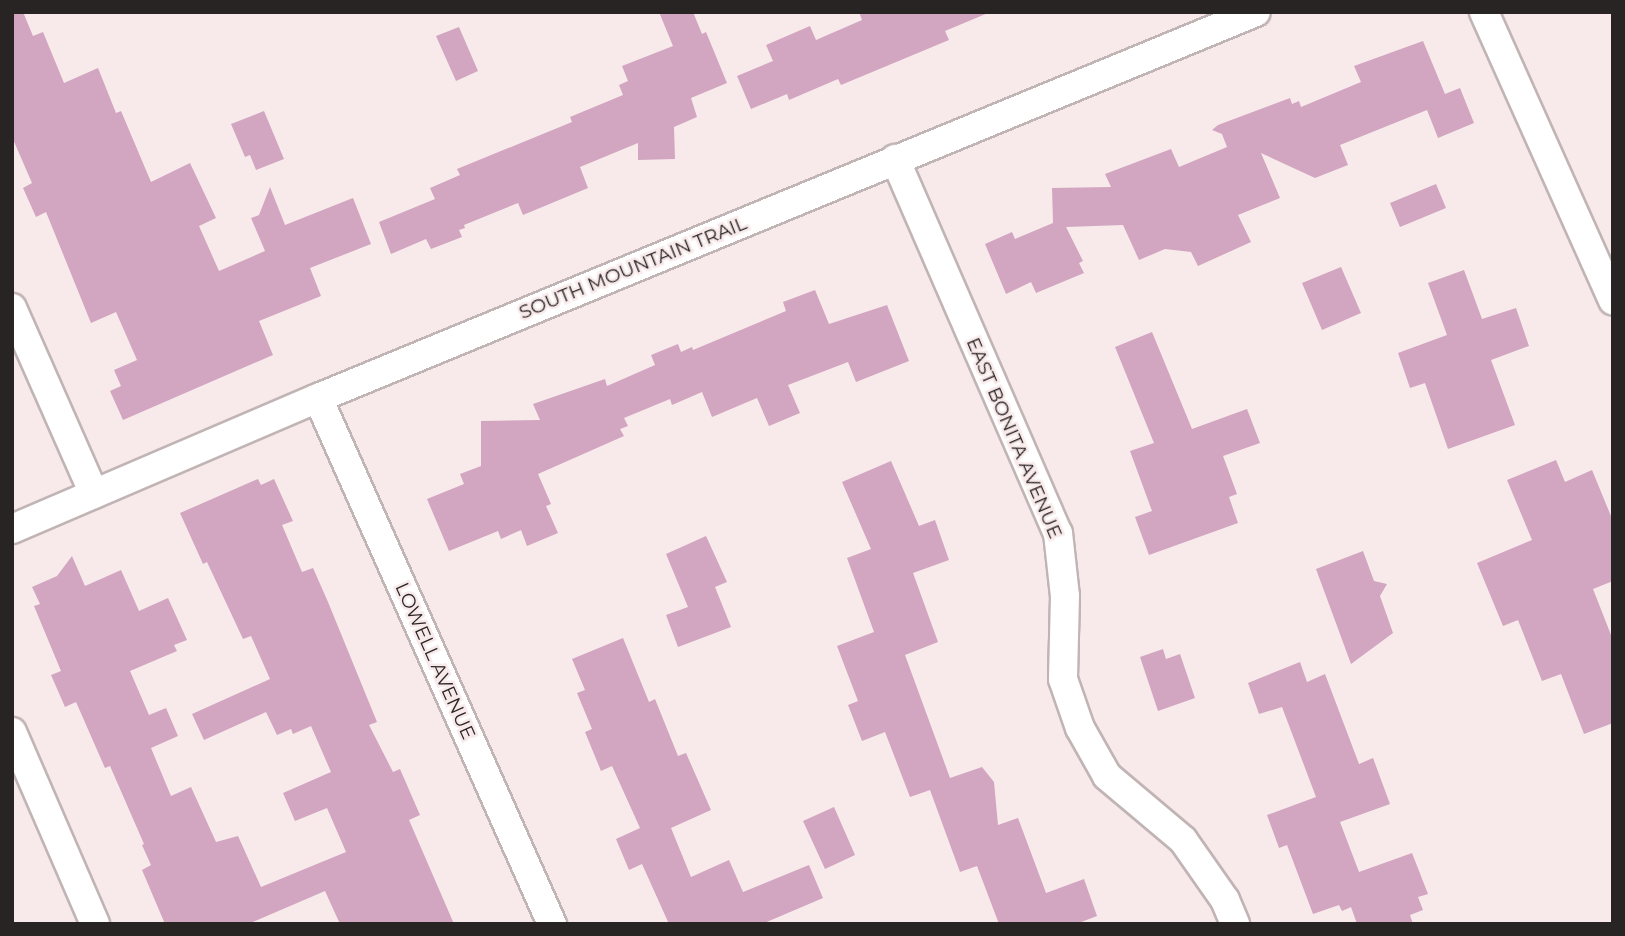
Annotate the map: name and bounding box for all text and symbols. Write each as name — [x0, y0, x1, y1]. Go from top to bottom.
street label: SOUTH MOUNTAIN TRAIL — [516, 212, 750, 324]
street label: EAST BONITA AVENUE — [961, 334, 1067, 542]
street label: LOWELL AVENUE — [390, 579, 480, 743]

